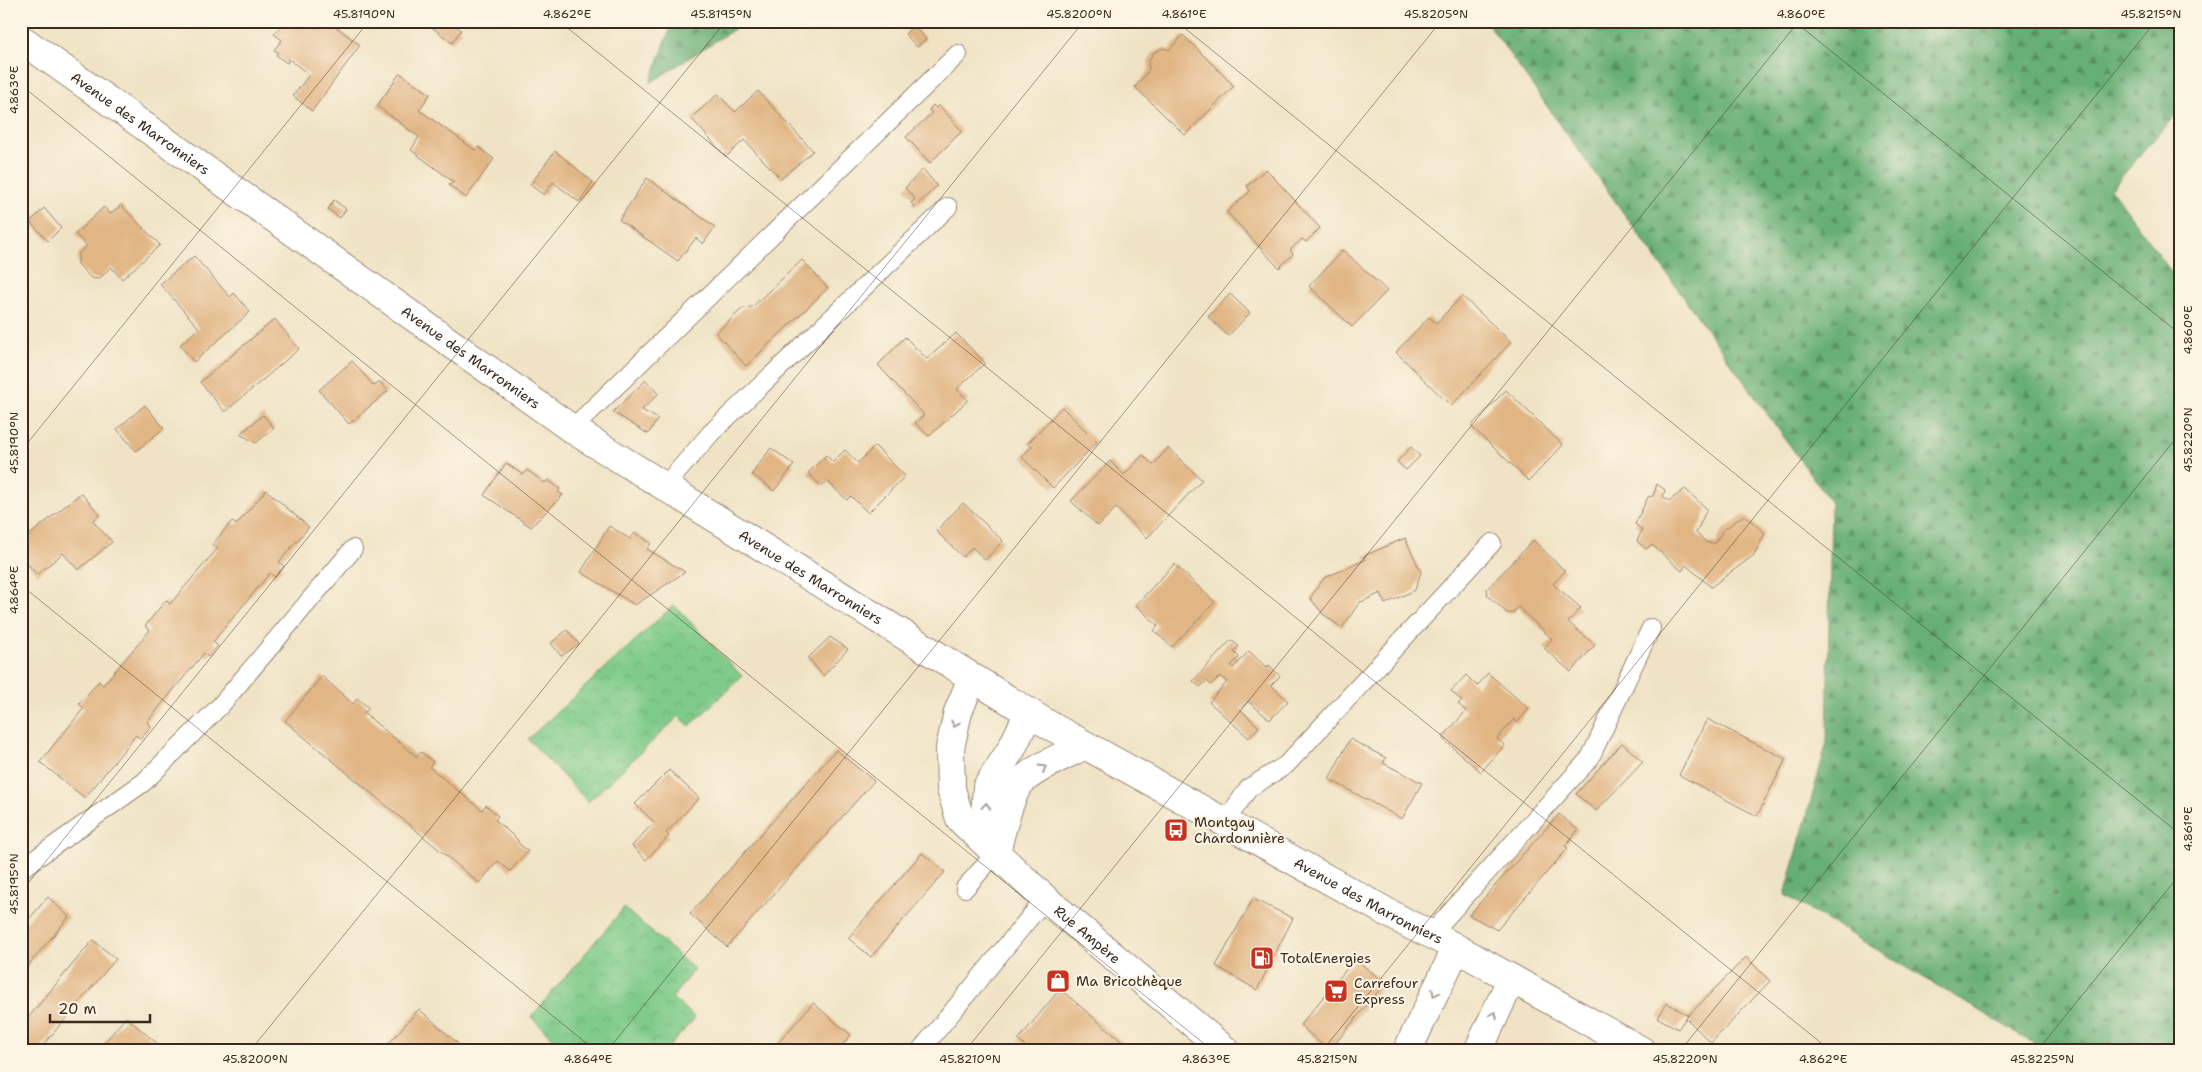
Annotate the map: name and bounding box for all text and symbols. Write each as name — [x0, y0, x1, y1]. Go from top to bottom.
text: 45.8190°N — [333, 6, 395, 22]
text: 4.862°E — [543, 6, 591, 22]
text: 45.8195°N — [690, 6, 752, 22]
text: 45.8200°N — [1046, 6, 1112, 22]
text: 4.861°E — [1162, 6, 1206, 22]
text: 45.8205°N — [1404, 6, 1468, 22]
text: 4.860°E — [1777, 6, 1825, 22]
text: 45.8215°N — [2121, 6, 2181, 22]
text: 4.863°E — [6, 66, 22, 114]
street label: Avenue des Marronniers — [67, 68, 213, 179]
street label: Avenue des Marronniers — [398, 302, 544, 413]
text: 4.860°E — [2180, 306, 2196, 354]
text: 45.8220°N — [2180, 407, 2196, 473]
text: 45.8190°N — [6, 412, 22, 474]
street label: Avenue des Marronniers — [735, 526, 886, 629]
text: 4.864°E — [6, 566, 22, 614]
one-way arrow — [950, 719, 961, 728]
one-way arrow — [1037, 765, 1046, 775]
one-way arrow — [980, 801, 991, 809]
text: 4.861°E — [2180, 807, 2196, 851]
place label: Montgay Chardonnière — [1194, 813, 1285, 847]
bus stop icon: Montgay Chardonnière — [1163, 817, 1189, 843]
text: 45.8195°N — [6, 853, 22, 915]
street label: Avenue des Marronniers — [1291, 853, 1446, 948]
street label: Rue Ampère — [1050, 901, 1124, 968]
fuel station icon: TotalEnergies — [1249, 945, 1275, 971]
place label: TotalEnergies — [1280, 949, 1371, 967]
shop icon: Ma Bricothèque — [1045, 968, 1071, 994]
place label: Ma Bricothèque — [1076, 972, 1183, 990]
place label: Carrefour Express — [1354, 974, 1419, 1008]
supermarket icon: Carrefour Express — [1323, 978, 1349, 1004]
one-way arrow — [1431, 988, 1441, 997]
scale bar — [50, 992, 150, 1024]
text: 20 m — [58, 999, 97, 1019]
one-way arrow — [1488, 1011, 1499, 1020]
text: 45.8200°N — [222, 1051, 288, 1067]
text: 4.864°E — [564, 1051, 612, 1067]
text: 45.8210°N — [939, 1051, 1001, 1067]
text: 4.863°E — [1182, 1051, 1230, 1067]
text: 45.8215°N — [1297, 1051, 1357, 1067]
text: 45.8220°N — [1652, 1051, 1718, 1067]
text: 4.862°E — [1799, 1051, 1847, 1067]
text: 45.8225°N — [2010, 1051, 2074, 1067]

